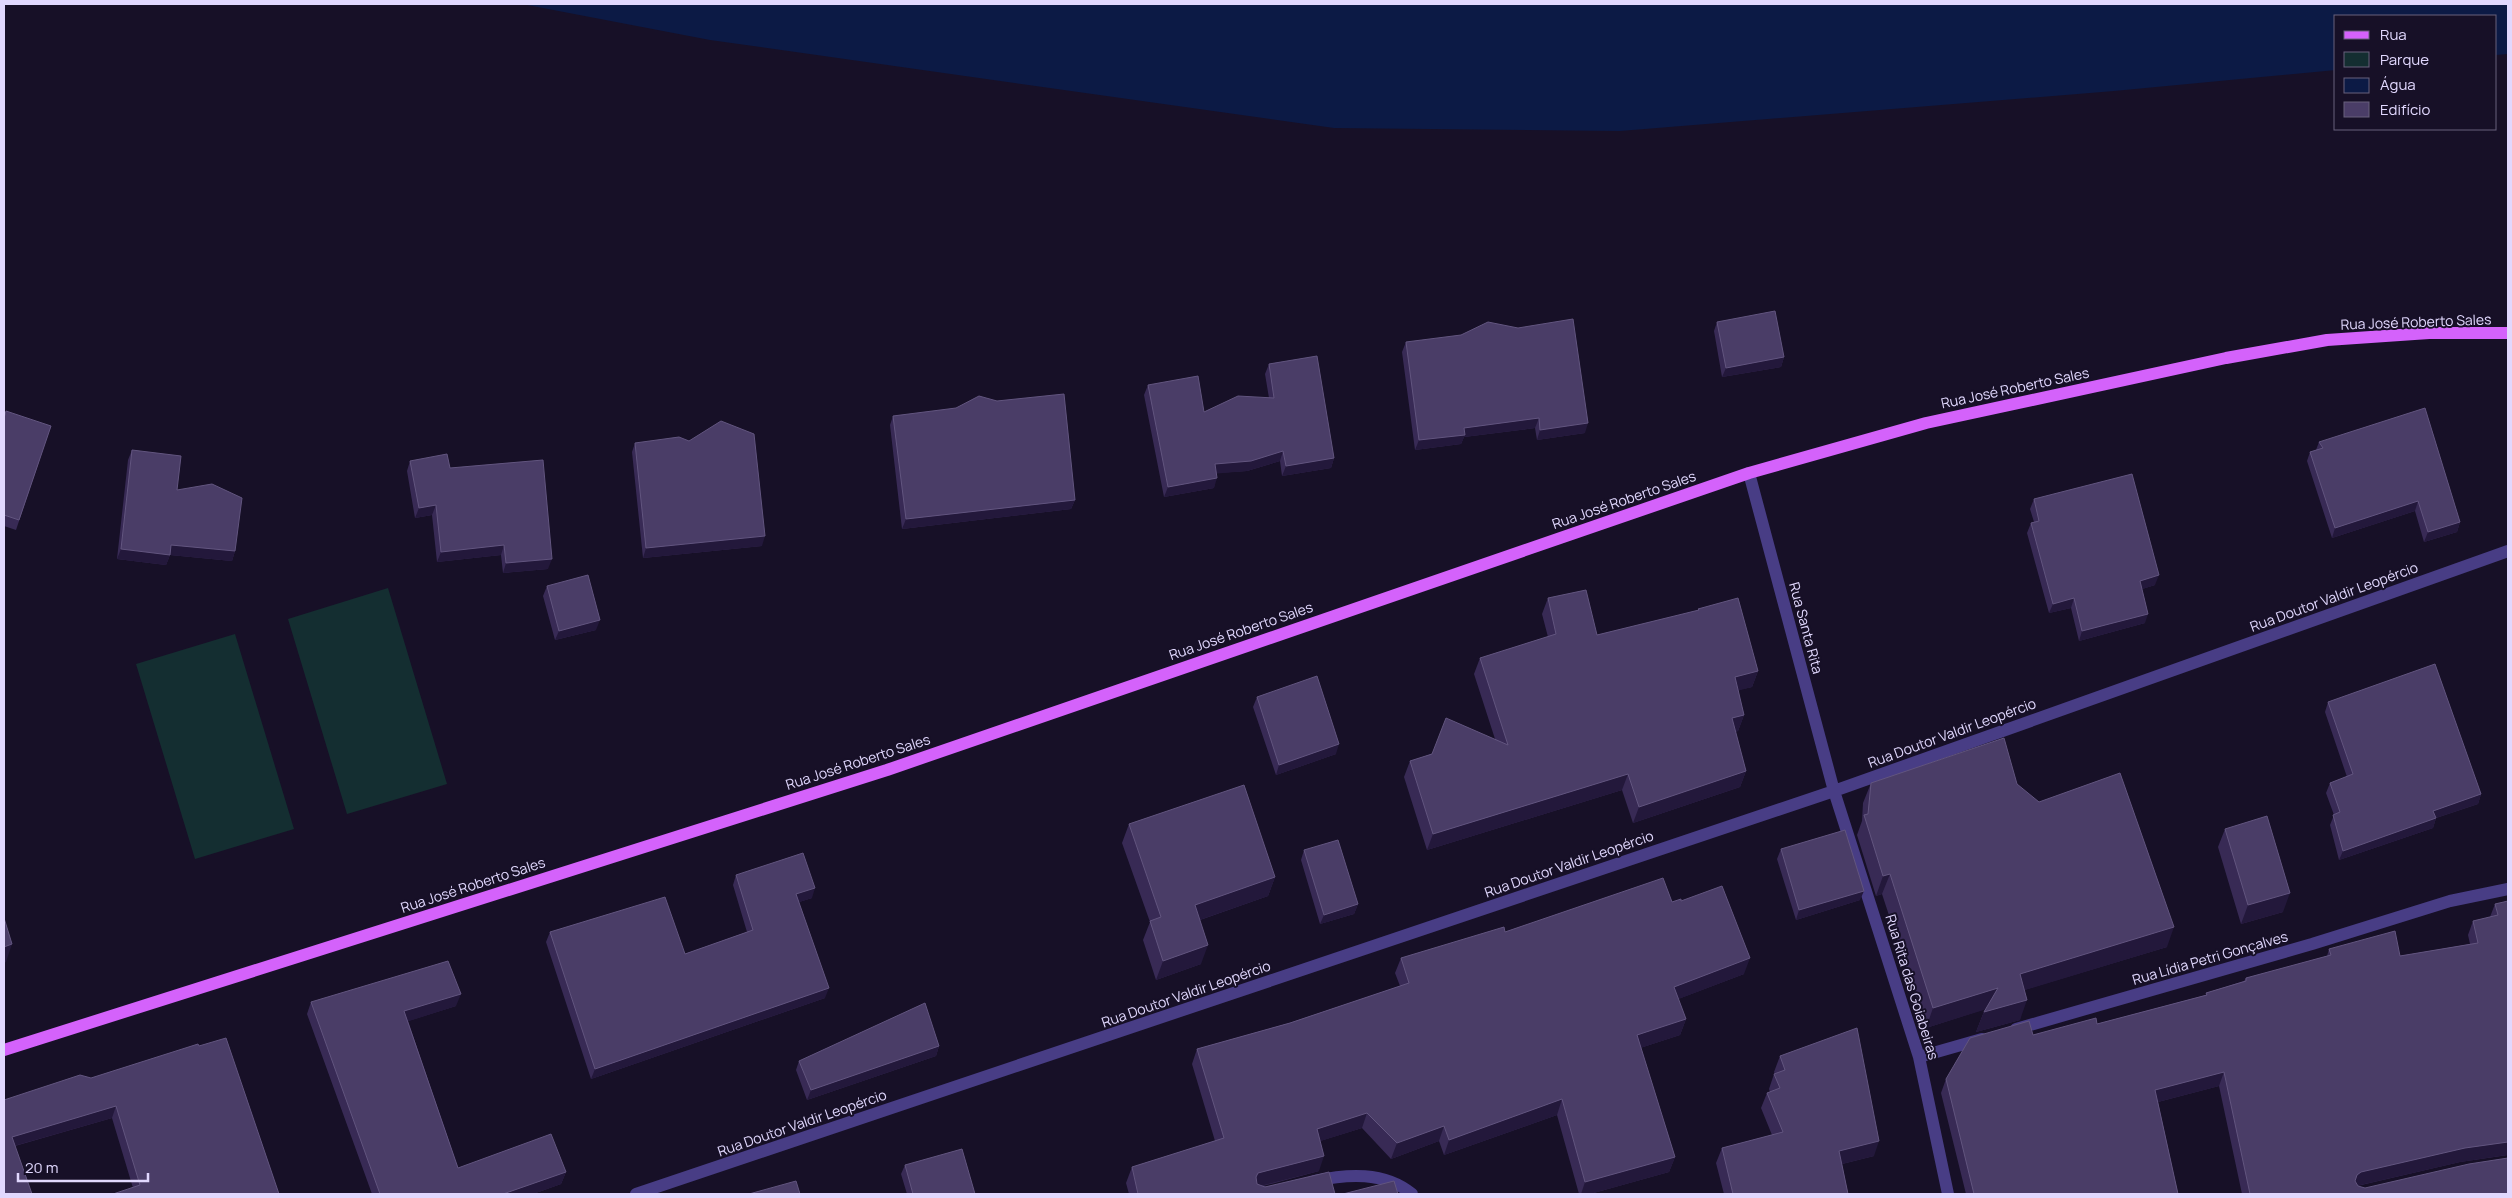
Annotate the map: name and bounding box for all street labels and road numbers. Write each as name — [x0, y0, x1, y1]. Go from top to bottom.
street label: Rua José Roberto Sales — [2340, 309, 2492, 334]
street label: Rua José Roberto Sales — [1939, 363, 2091, 413]
street label: Rua José Roberto Sales — [1549, 466, 1698, 533]
street label: Rua Doutor Valdir Leopércio — [2247, 557, 2420, 636]
street label: Rua Santa Rita — [1785, 580, 1828, 676]
street label: Rua José Roberto Sales — [1166, 597, 1315, 664]
street label: Rua Doutor Valdir Leopércio — [1865, 693, 2038, 772]
street label: Rua José Roberto Sales — [783, 729, 933, 794]
street label: Rua Doutor Valdir Leopércio — [1482, 826, 1656, 901]
street label: Rua José Roberto Sales — [398, 852, 548, 917]
street label: Rua Rita das Goiabeiras — [1881, 912, 1944, 1062]
street label: Rua Lídia Petri Gonçalves — [2130, 926, 2290, 989]
street label: Rua Doutor Valdir Leopércio — [1099, 956, 1273, 1031]
street label: Rua Doutor Valdir Leopércio — [715, 1085, 889, 1160]

